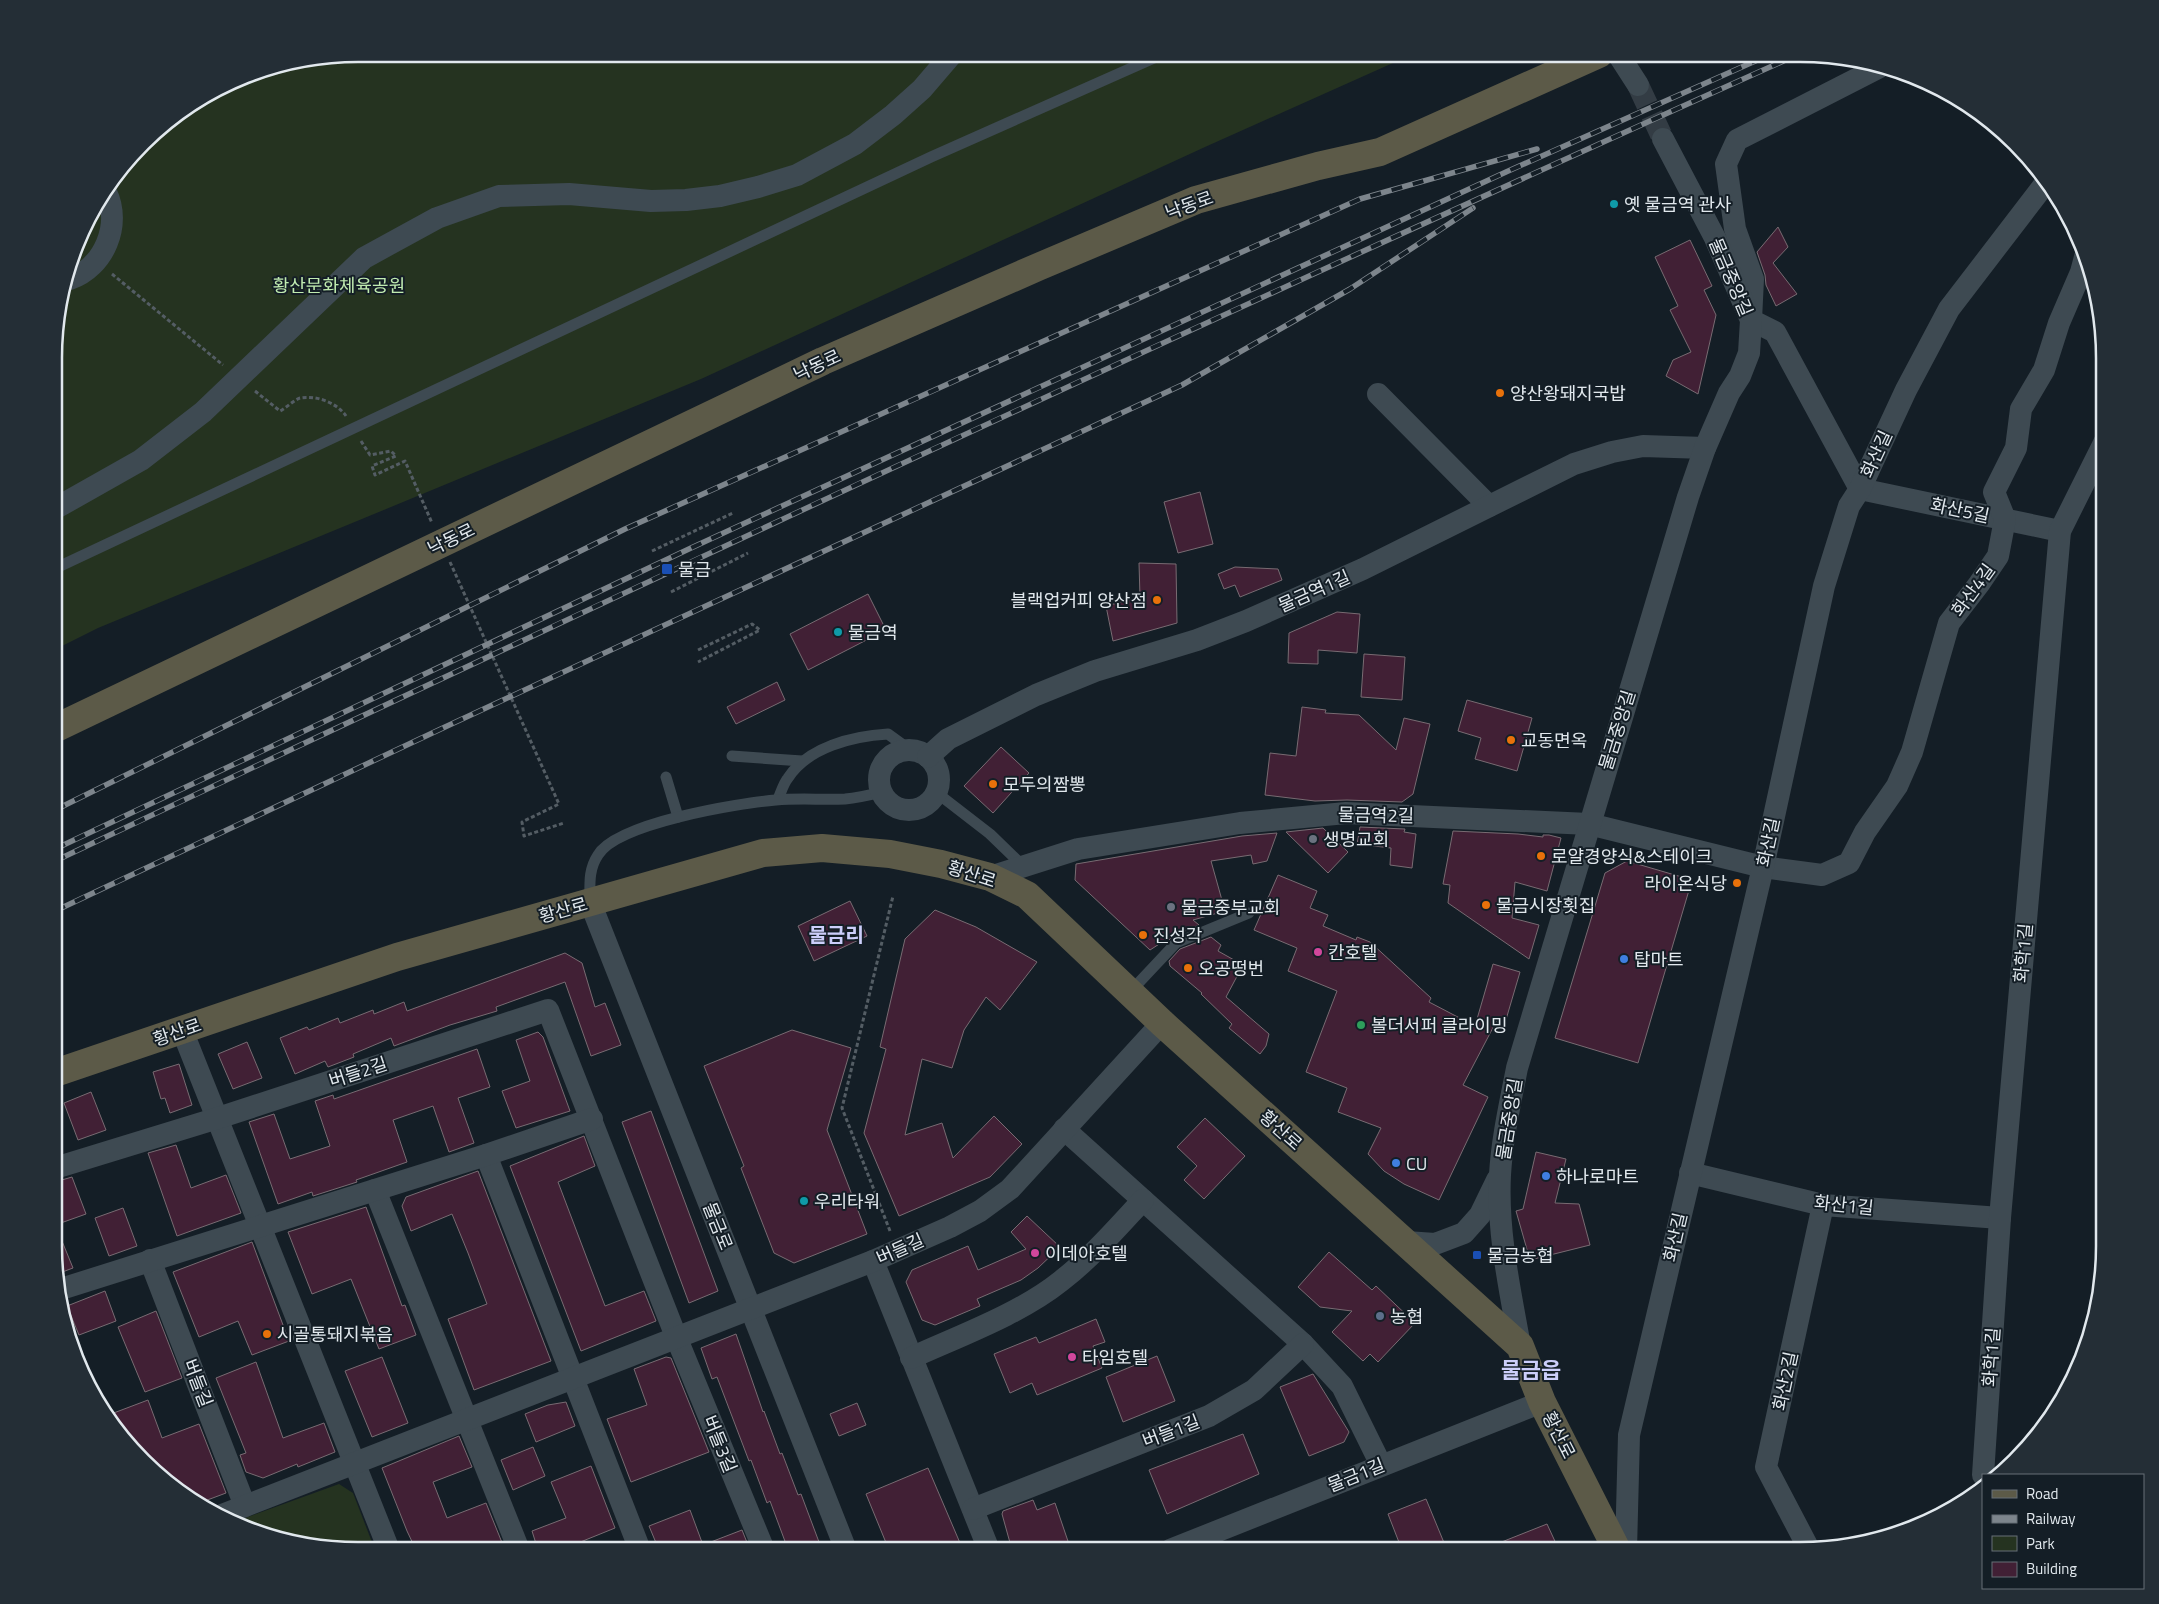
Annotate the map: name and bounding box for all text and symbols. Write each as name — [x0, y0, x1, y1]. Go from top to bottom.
street label: 낙동로 — [1161, 184, 1217, 226]
place label: 옛 물금역 관사 — [1624, 191, 1732, 218]
marker: 옛 물금역 관사 — [1608, 198, 1620, 210]
street label: 물금중앙길 — [1702, 234, 1760, 320]
park label: 황산문화체육공원 — [273, 272, 405, 299]
street label: 낙동로 — [789, 342, 845, 388]
place label: 양산왕돼지국밥 — [1510, 380, 1626, 407]
marker: 양산왕돼지국밥 — [1494, 387, 1506, 399]
street label: 화산길 — [1853, 426, 1899, 482]
street label: 화산5길 — [1928, 491, 1992, 529]
street label: 낙동로 — [423, 516, 479, 562]
place label: 물금 — [678, 556, 711, 583]
street label: 화산4길 — [1945, 558, 2001, 622]
marker: 물금 — [660, 562, 674, 576]
street label: 물금역1길 — [1274, 563, 1354, 619]
place label: 블랙업커피 양산점 — [1011, 587, 1147, 614]
marker: 블랙업커피 양산점 — [1151, 594, 1163, 606]
place label: 물금역 — [848, 619, 898, 646]
marker: 물금역 — [832, 626, 844, 638]
street label: 물금중앙길 — [1592, 686, 1642, 774]
place label: 교동면옥 — [1521, 727, 1587, 754]
marker: 교동면옥 — [1505, 734, 1517, 746]
place label: 모두의짬뽕 — [1003, 771, 1086, 798]
marker: 모두의짬뽕 — [987, 778, 999, 790]
street label: 물금역2길 — [1338, 801, 1414, 829]
street label: 화산길 — [1750, 815, 1786, 869]
place label: 생명교회 — [1323, 826, 1389, 853]
marker: 생명교회 — [1307, 833, 1319, 845]
place label: 로얄경양식&스테이크 — [1551, 843, 1712, 870]
marker: 로얄경양식&스테이크 — [1535, 850, 1547, 862]
street label: 황산로 — [944, 853, 1000, 895]
place label: 라이온식당 — [1644, 870, 1727, 897]
marker: 라이온식당 — [1731, 877, 1743, 889]
street label: 황산로 — [535, 890, 591, 930]
place label: 물금시장횟집 — [1496, 892, 1595, 919]
place label: 물금중부교회 — [1181, 894, 1280, 921]
marker: 물금시장횟집 — [1480, 899, 1492, 911]
marker: 물금중부교회 — [1165, 901, 1177, 913]
district label: 물금리 — [808, 919, 864, 950]
place label: 진성각 — [1153, 922, 1203, 949]
street label: 화학1길 — [2007, 922, 2039, 984]
marker: 진성각 — [1137, 929, 1149, 941]
place label: 칸호텔 — [1328, 939, 1378, 966]
marker: 칸호텔 — [1312, 946, 1324, 958]
place label: 탑마트 — [1634, 946, 1684, 973]
marker: 탑마트 — [1618, 953, 1630, 965]
place label: 오공떵번 — [1198, 955, 1264, 982]
marker: 오공떵번 — [1182, 962, 1194, 974]
street label: 황산로 — [149, 1011, 205, 1053]
place label: 볼더서퍼 클라이밍 — [1371, 1012, 1507, 1039]
marker: 볼더서퍼 클라이밍 — [1355, 1019, 1367, 1031]
street label: 버들2길 — [325, 1050, 391, 1094]
street label: 물금중앙길 — [1489, 1076, 1529, 1162]
street label: 황산로 — [1254, 1103, 1308, 1157]
place label: CU — [1406, 1150, 1427, 1177]
marker: CU — [1390, 1157, 1402, 1169]
place label: 하나로마트 — [1556, 1163, 1639, 1190]
marker: 하나로마트 — [1540, 1170, 1552, 1182]
place label: 우리타워 — [814, 1188, 880, 1215]
street label: 화산1길 — [1813, 1188, 1875, 1222]
marker: 우리타워 — [798, 1195, 810, 1207]
street label: 물금로 — [696, 1198, 740, 1254]
street label: 화산길 — [1656, 1210, 1694, 1264]
street label: 버들길 — [872, 1227, 928, 1271]
place label: 이데아호텔 — [1045, 1240, 1128, 1267]
place label: 물금농협 — [1487, 1242, 1553, 1269]
marker: 이데아호텔 — [1029, 1247, 1041, 1259]
marker: 물금농협 — [1471, 1249, 1483, 1261]
place label: 농협 — [1390, 1303, 1423, 1330]
marker: 농협 — [1374, 1310, 1386, 1322]
place label: 시골통돼지볶음 — [277, 1321, 393, 1348]
street label: 화학1길 — [1975, 1326, 2007, 1388]
marker: 시골통돼지볶음 — [261, 1328, 273, 1340]
place label: 타임호텔 — [1082, 1344, 1148, 1371]
street label: 화산2길 — [1766, 1349, 1804, 1413]
marker: 타임호텔 — [1066, 1351, 1078, 1363]
district label: 물금읍 — [1501, 1353, 1561, 1387]
street label: 버들길 — [176, 1355, 220, 1411]
street label: 황산로 — [1536, 1407, 1582, 1463]
street label: 버들1길 — [1138, 1408, 1204, 1454]
street label: 버들3길 — [696, 1411, 744, 1477]
street label: 물금1길 — [1323, 1451, 1389, 1499]
legend — [1982, 1474, 2144, 1589]
text: Road — [2026, 1482, 2058, 1505]
text: Railway — [2026, 1507, 2076, 1530]
text: Park — [2026, 1532, 2055, 1555]
text: Building — [2026, 1557, 2077, 1580]

